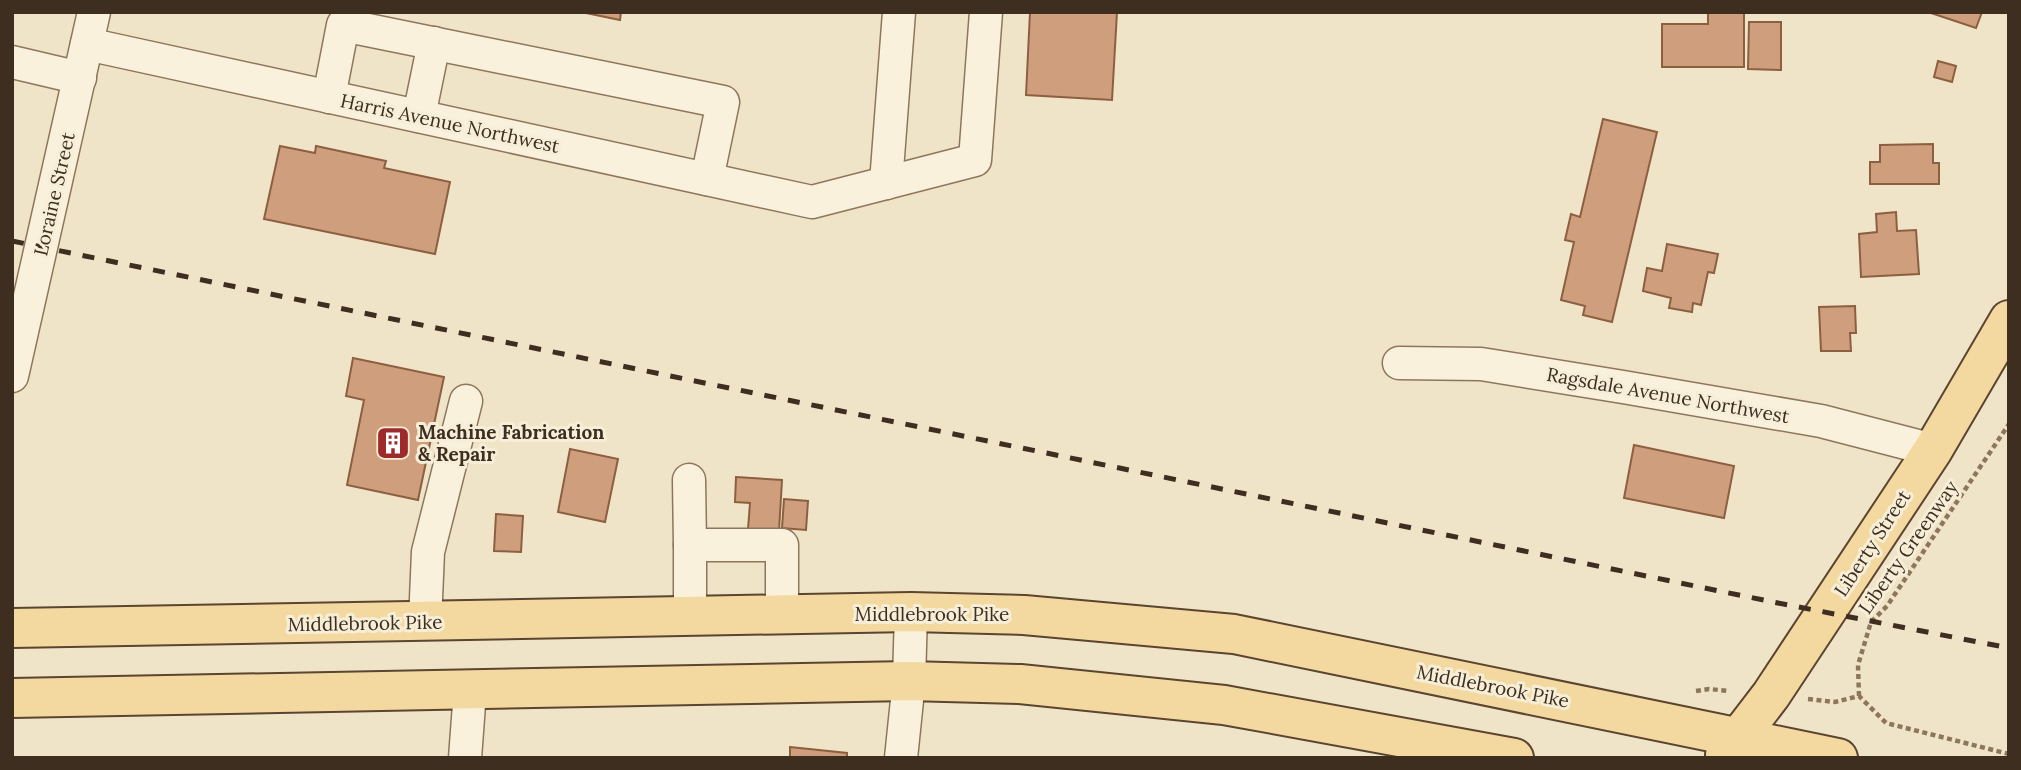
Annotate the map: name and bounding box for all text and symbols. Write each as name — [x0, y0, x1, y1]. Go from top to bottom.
street label: Harris Avenue Northwest — [338, 88, 562, 158]
street label: Loraine Street — [28, 129, 80, 258]
street label: Ragsdale Avenue Northwest — [1545, 362, 1792, 428]
place label: Machine Fabrication & Repair — [418, 420, 604, 466]
building icon: Machine Fabrication & Repair — [374, 424, 412, 462]
street label: Liberty Greenway — [1853, 476, 1963, 618]
street label: Liberty Street — [1829, 485, 1916, 601]
street label: Middlebrook Pike — [855, 602, 1009, 626]
street label: Middlebrook Pike — [287, 610, 443, 636]
street label: Middlebrook Pike — [1415, 659, 1571, 713]

